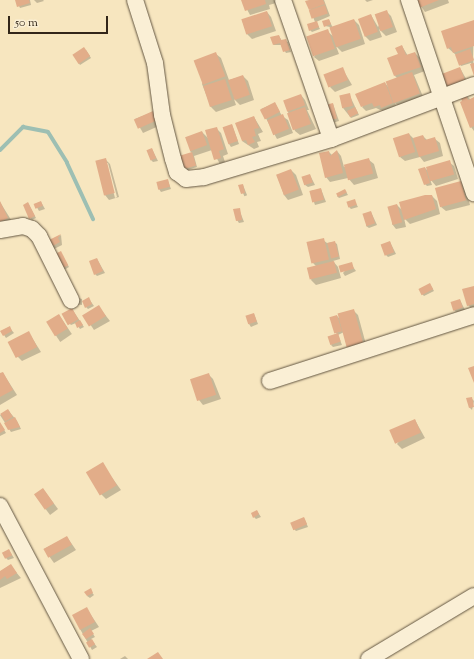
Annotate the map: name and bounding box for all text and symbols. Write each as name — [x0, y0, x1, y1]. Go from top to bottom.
scale bar — [10, 8, 110, 34]
text: 50 m — [15, 14, 38, 32]

